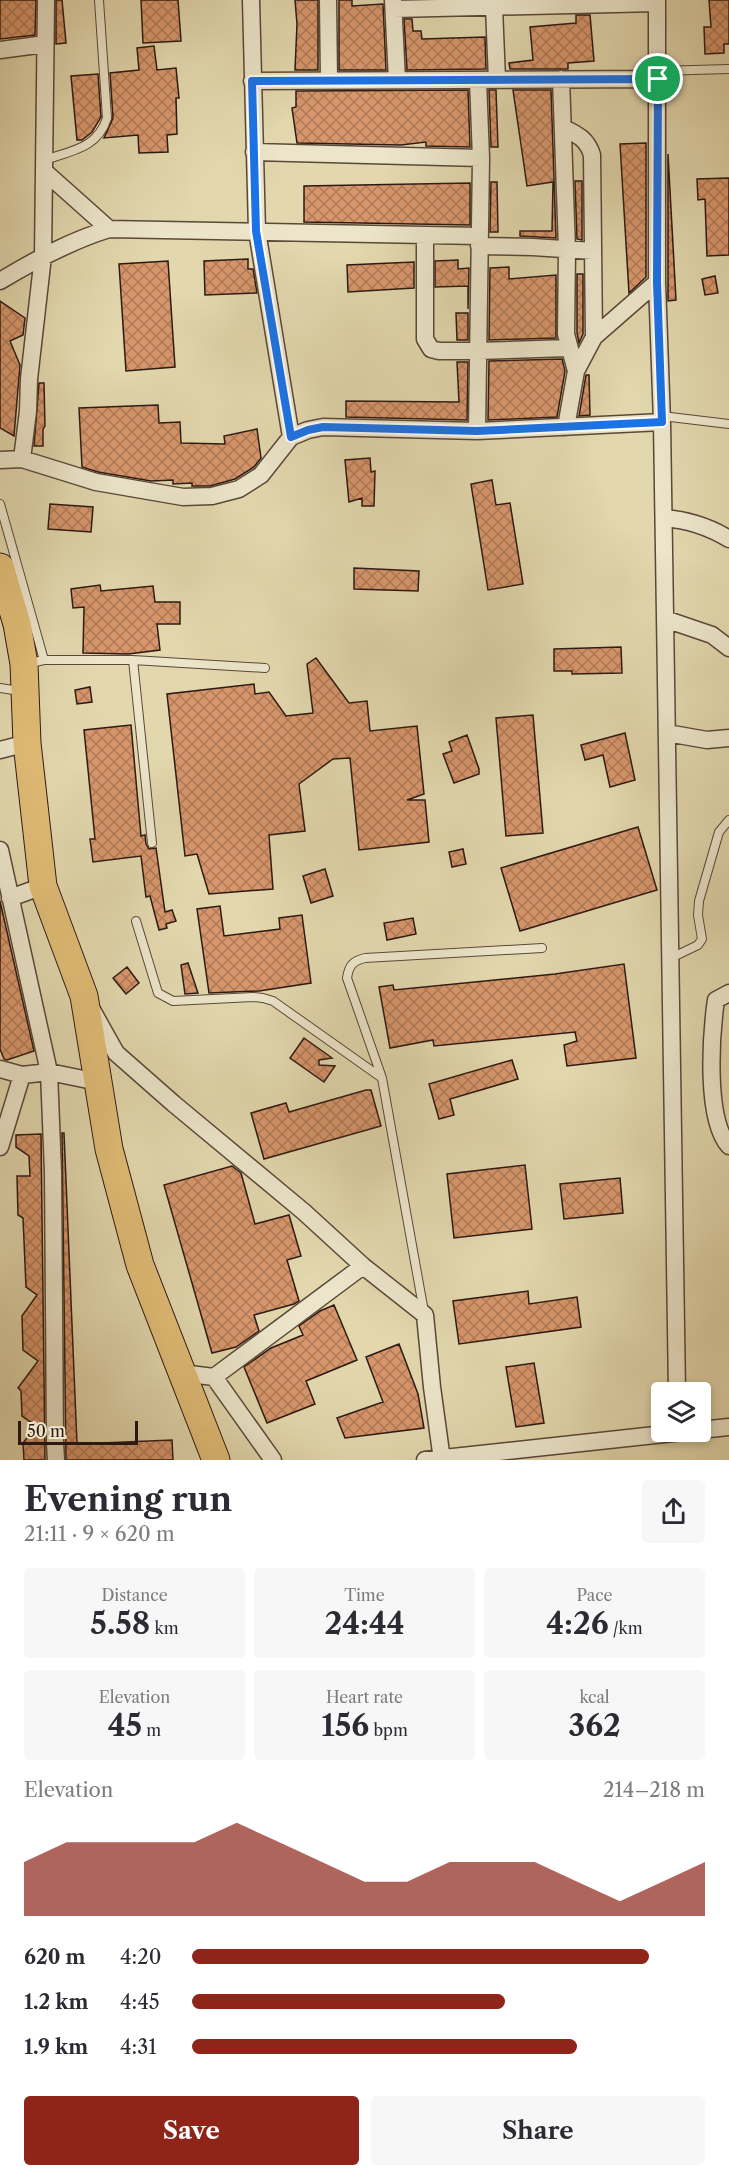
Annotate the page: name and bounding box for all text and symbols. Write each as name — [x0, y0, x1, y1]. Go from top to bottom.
pin — [632, 53, 683, 104]
icon: arrive — [641, 62, 674, 95]
map controls — [651, 1382, 711, 1442]
button: layers — [651, 1382, 711, 1442]
scale bar — [18, 1418, 138, 1446]
text: 50 m — [27, 1421, 65, 1441]
text: Evening run — [24, 1479, 232, 1520]
button: share — [642, 1480, 705, 1543]
text: 21:11 · 9 × 620 m — [24, 1522, 175, 1546]
text: Distance — [101, 1585, 168, 1605]
text: Time — [344, 1585, 385, 1605]
text: Pace — [576, 1585, 613, 1605]
text: 5.58 — [90, 1605, 150, 1642]
text: 24:44 — [325, 1605, 404, 1642]
text: 4:26 — [546, 1605, 609, 1642]
text: km — [150, 1618, 179, 1638]
text: /km — [609, 1618, 643, 1638]
text: Elevation — [99, 1687, 170, 1707]
text: Heart rate — [326, 1687, 403, 1707]
text: kcal — [579, 1687, 610, 1707]
text: 45 — [108, 1707, 142, 1744]
text: 156 — [321, 1707, 369, 1744]
text: 362 — [568, 1707, 621, 1744]
text: m — [142, 1720, 161, 1740]
text: bpm — [369, 1720, 408, 1740]
text: Elevation — [24, 1778, 113, 1802]
text: 214–218 m — [603, 1778, 705, 1802]
text: 620 m — [24, 1945, 85, 1969]
text: 4:20 — [120, 1945, 161, 1969]
text: 1.2 km — [24, 1990, 88, 2014]
text: 4:45 — [120, 1990, 160, 2014]
text: 1.9 km — [24, 2035, 88, 2059]
text: 4:31 — [120, 2035, 157, 2059]
button: Save — [24, 2096, 359, 2165]
button: Share — [371, 2096, 705, 2165]

